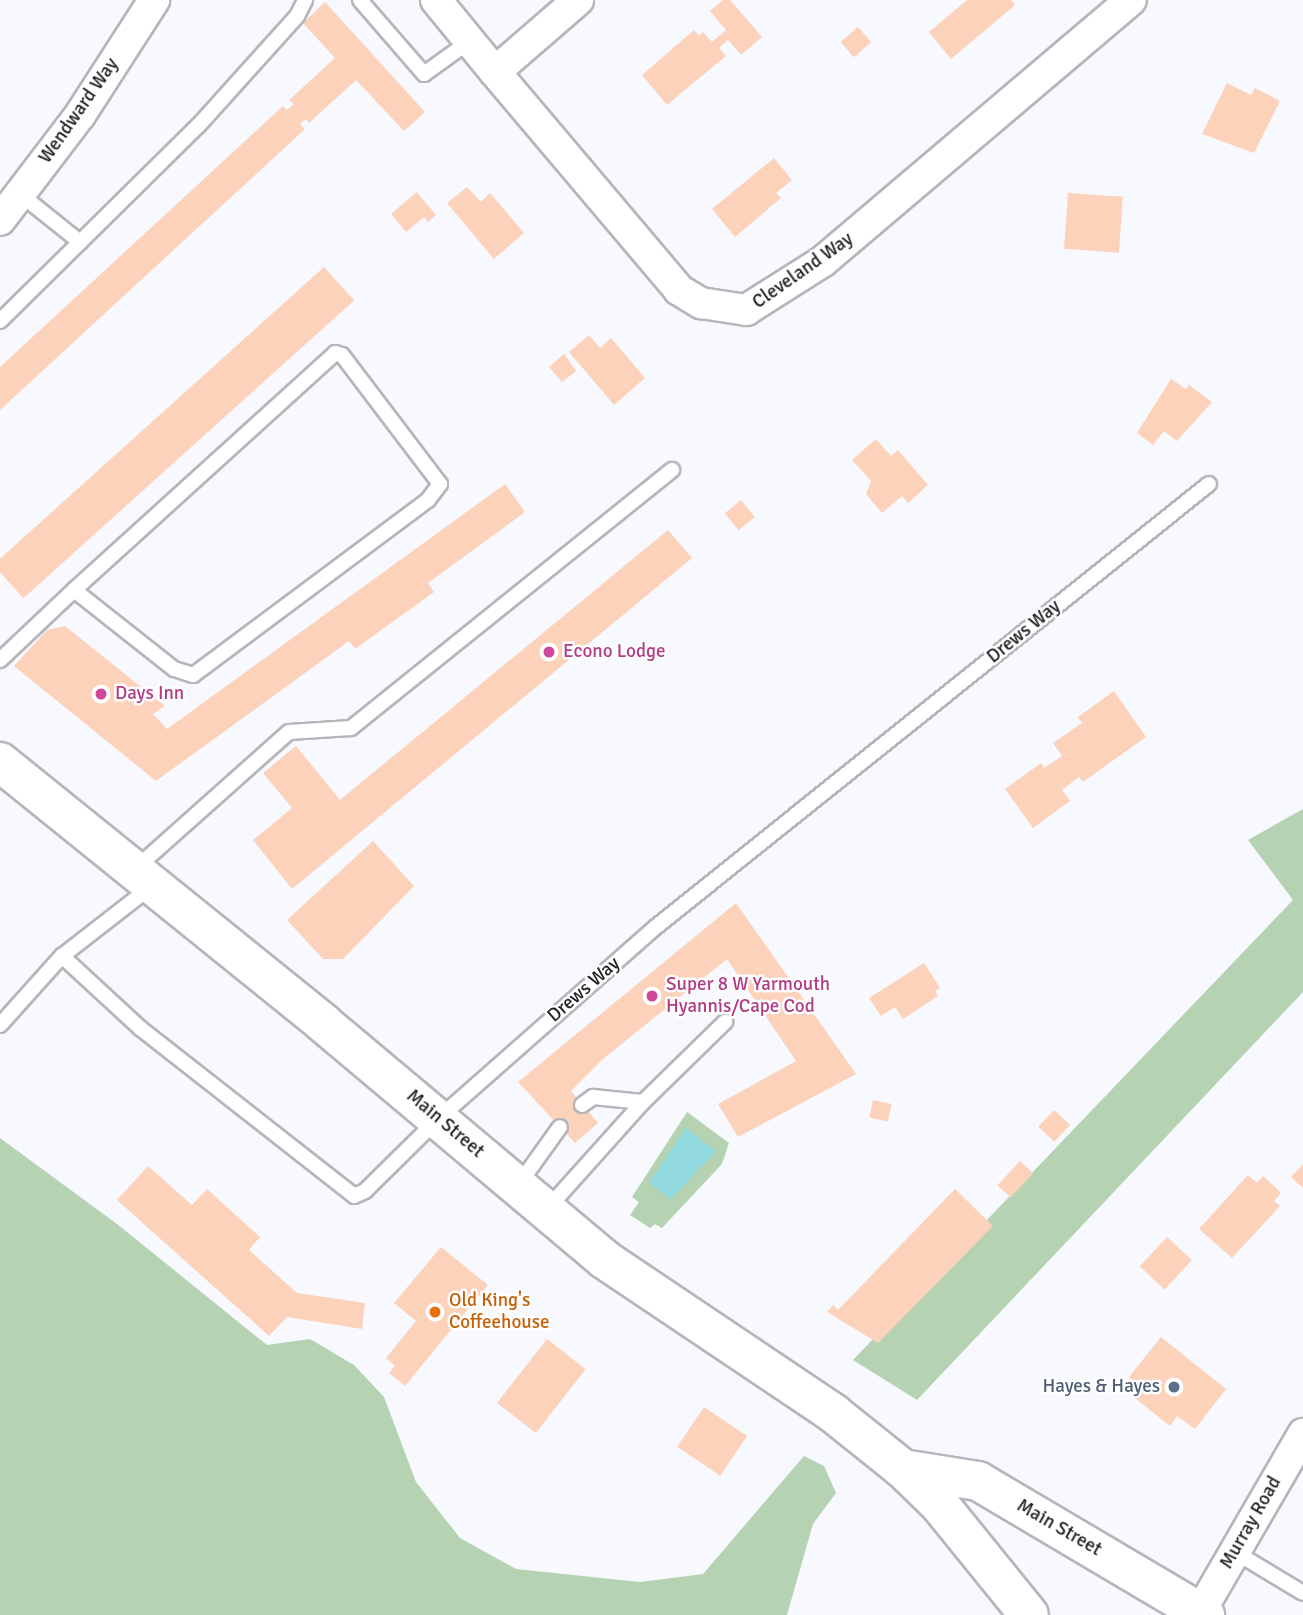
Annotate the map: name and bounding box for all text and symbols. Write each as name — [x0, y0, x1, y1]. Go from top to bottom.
street label: Wendward Way — [34, 54, 124, 168]
street label: Cleveland Way — [748, 228, 858, 314]
street label: Drews Way — [983, 595, 1065, 669]
place label: Econo Lodge — [563, 641, 666, 663]
marker: Econo Lodge — [541, 644, 557, 660]
place label: Days Inn — [115, 683, 184, 705]
marker: Days Inn — [93, 686, 109, 702]
street label: Drews Way — [543, 952, 625, 1028]
place label: Super 8 W Yarmouth Hyannis/Cape Cod — [666, 974, 830, 1018]
marker: Super 8 W Yarmouth Hyannis/Cape Cod — [644, 988, 660, 1004]
street label: Main Street — [402, 1085, 488, 1163]
place label: Old King's Coffeehouse — [449, 1290, 550, 1334]
marker: Old King's Coffeehouse — [427, 1304, 443, 1320]
place label: Hayes & Hayes — [1042, 1376, 1160, 1398]
marker: Hayes & Hayes — [1166, 1379, 1182, 1395]
street label: Murray Road — [1215, 1473, 1287, 1573]
street label: Main Street — [1013, 1495, 1105, 1561]

